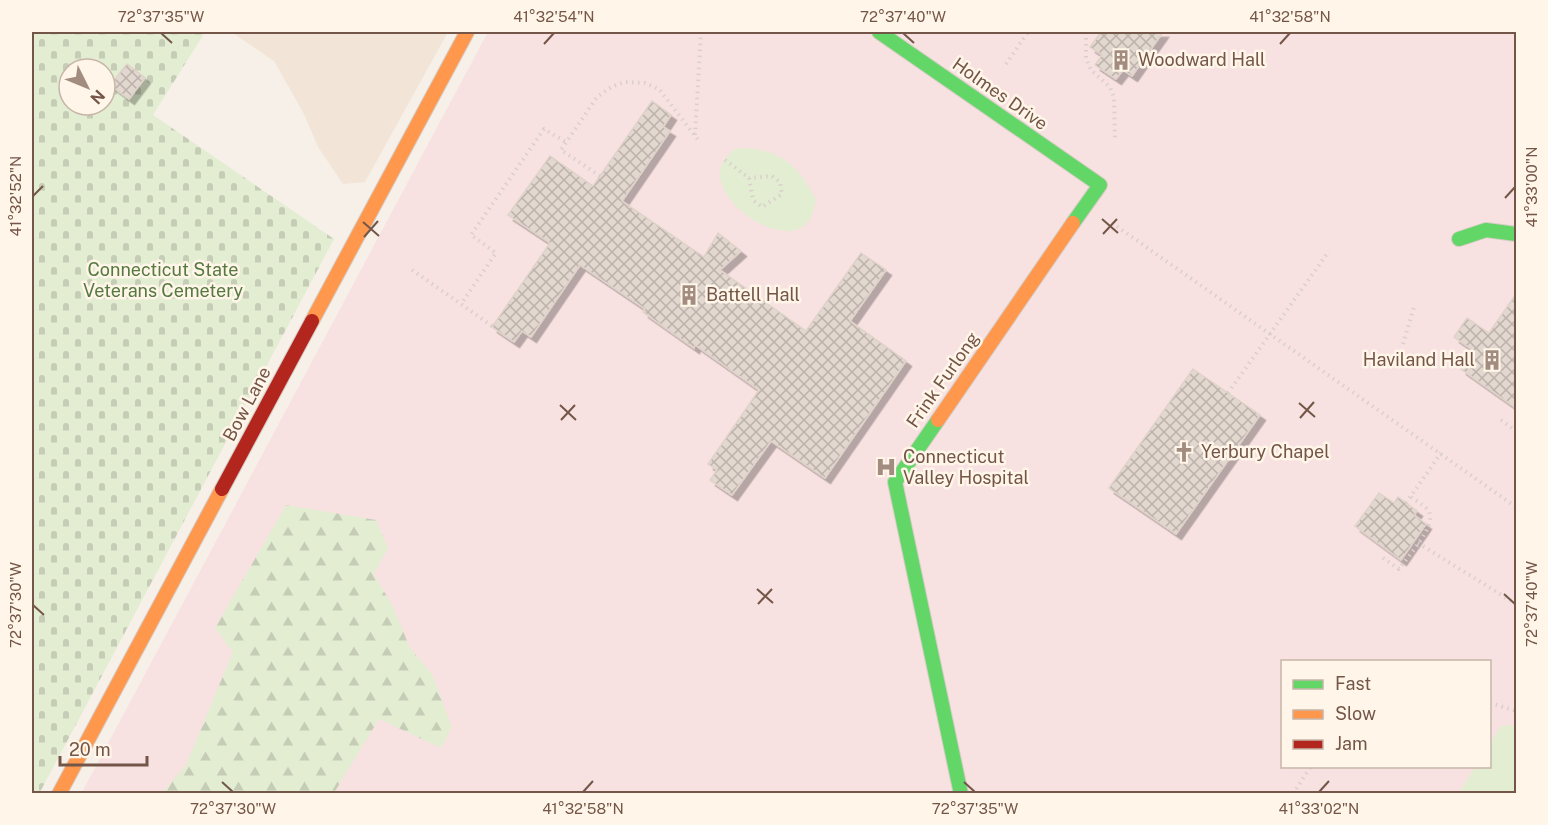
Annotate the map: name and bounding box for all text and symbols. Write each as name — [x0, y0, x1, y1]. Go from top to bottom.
text: 72°37'35"W — [118, 8, 204, 25]
text: 41°32'54"N — [513, 8, 595, 25]
text: 72°37'40"W — [860, 8, 946, 25]
text: 41°32'58"N — [1249, 8, 1331, 25]
building icon: Woodward Hall — [1109, 48, 1133, 72]
place label: Woodward Hall — [1138, 49, 1266, 70]
street label: Holmes Drive — [949, 53, 1052, 134]
north arrow — [57, 57, 117, 117]
text: N — [86, 86, 109, 108]
text: 41°33'00"N — [1523, 147, 1540, 227]
text: 41°32'52"N — [7, 156, 24, 236]
park label: Connecticut State Veterans Cemetery — [83, 259, 243, 301]
building icon: Battell Hall — [677, 283, 701, 307]
place label: Battell Hall — [706, 284, 800, 305]
street label: Frink Furlong — [902, 328, 983, 432]
building icon: Haviland Hall — [1480, 348, 1504, 372]
place label: Haviland Hall — [1363, 349, 1475, 370]
street label: Bow Lane — [218, 363, 275, 445]
church icon: Yerbury Chapel — [1172, 440, 1196, 464]
place label: Yerbury Chapel — [1201, 441, 1330, 462]
place label: Connecticut Valley Hospital — [903, 446, 1029, 488]
hospital icon: Connecticut Valley Hospital — [874, 455, 898, 479]
text: 72°37'40"W — [1523, 561, 1540, 647]
text: 72°37'30"W — [7, 562, 24, 648]
legend — [1281, 660, 1491, 768]
text: Fast — [1335, 673, 1371, 694]
text: Slow — [1335, 703, 1376, 724]
scale bar — [60, 729, 147, 767]
text: Jam — [1335, 733, 1368, 754]
text: 20 m — [69, 739, 111, 760]
text: 72°37'30"W — [190, 800, 276, 817]
text: 41°32'58"N — [542, 800, 624, 817]
text: 72°37'35"W — [932, 800, 1018, 817]
text: 41°33'02"N — [1279, 800, 1359, 817]

